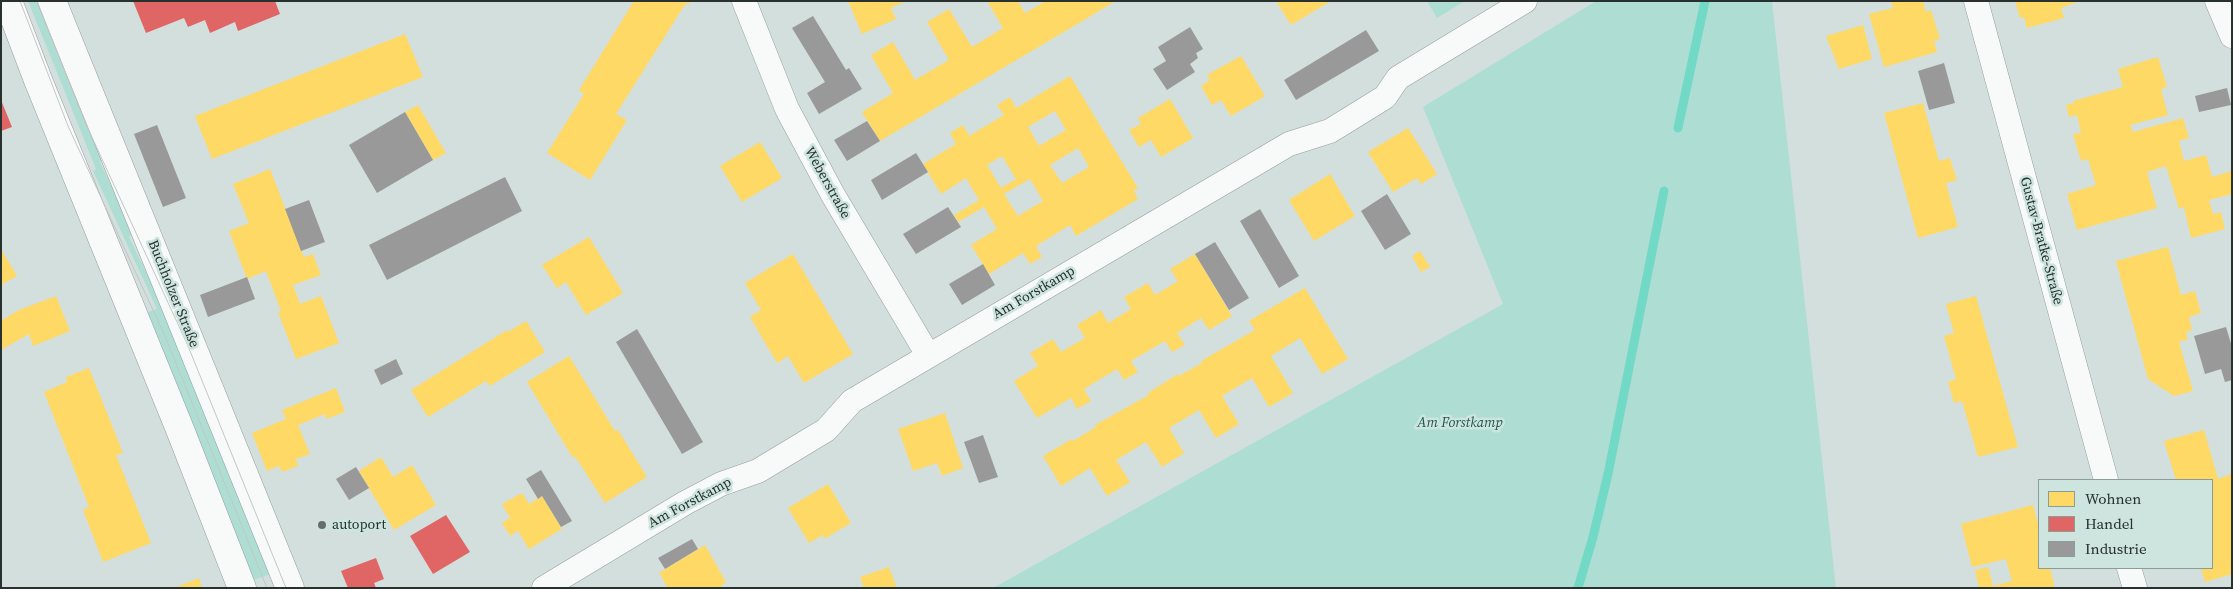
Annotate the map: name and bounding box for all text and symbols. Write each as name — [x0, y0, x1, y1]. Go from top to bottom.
street label: Weberstraße — [800, 144, 854, 222]
street label: Gustav-Bratke-Straße — [2016, 175, 2066, 307]
street label: Buchholzer Straße — [144, 238, 202, 350]
street label: Am Forstkamp — [990, 263, 1078, 323]
park label: Am Forstkamp — [1417, 415, 1503, 431]
street label: Am Forstkamp — [645, 474, 735, 532]
legend — [2038, 479, 2213, 569]
text: Wohnen — [2085, 488, 2141, 509]
text: Handel — [2085, 513, 2134, 534]
place label: autoport — [332, 517, 386, 533]
marker: autoport — [316, 519, 328, 531]
text: Industrie — [2085, 538, 2147, 559]

